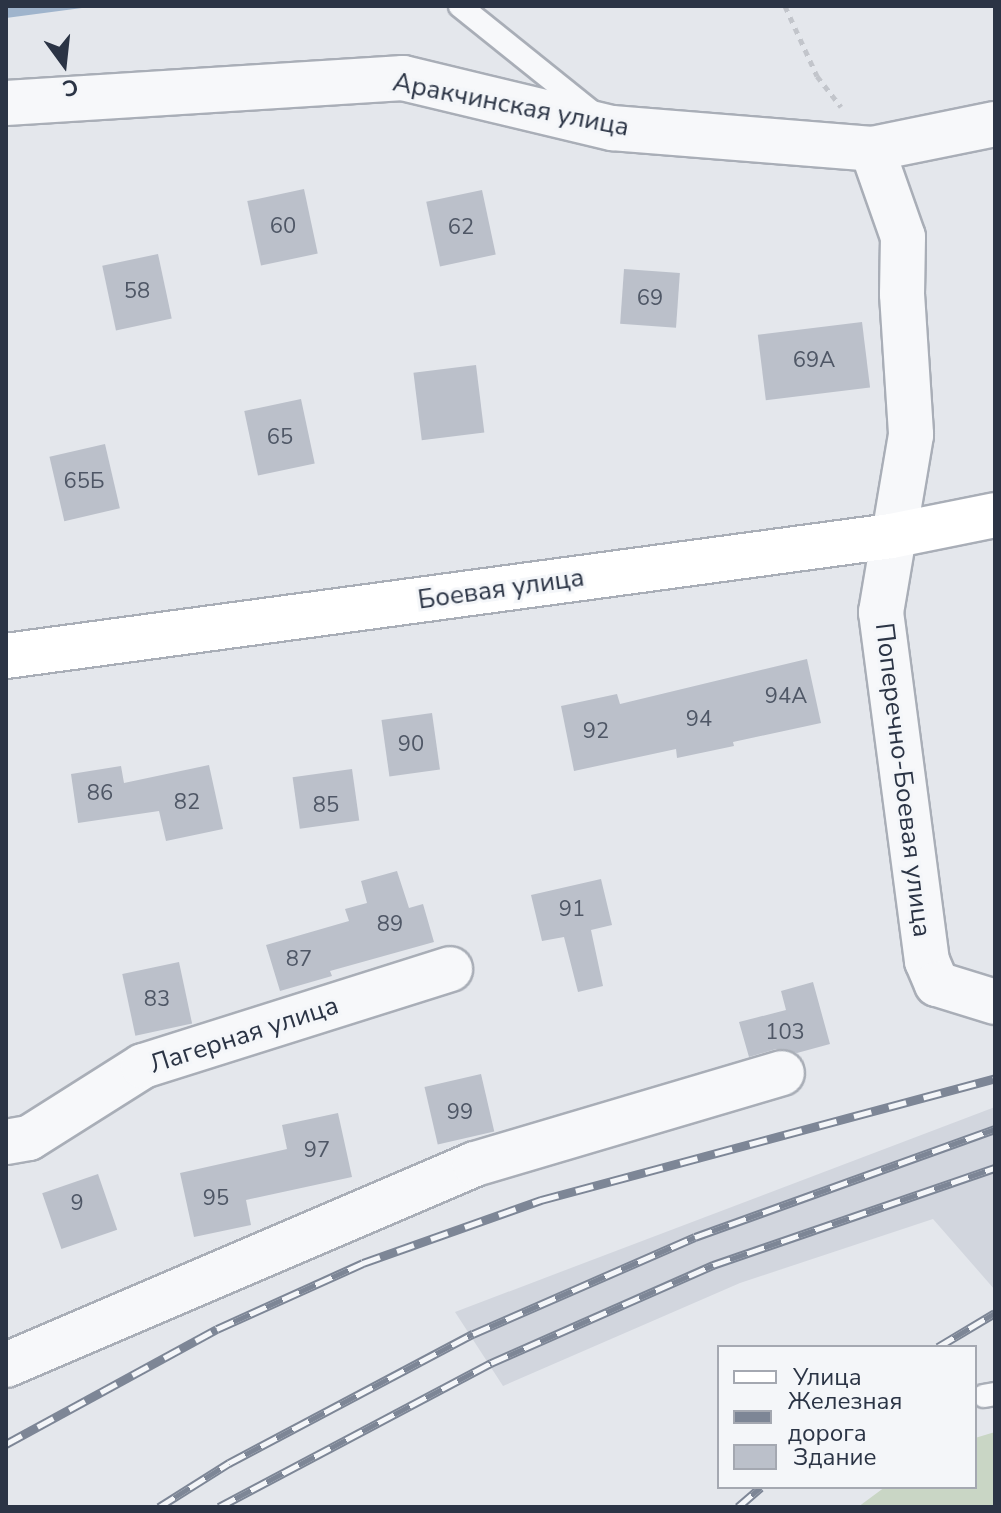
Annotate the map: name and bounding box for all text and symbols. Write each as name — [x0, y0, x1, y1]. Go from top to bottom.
north arrow — [24, 24, 104, 104]
street label: Аракчинская улица — [390, 67, 632, 143]
text: С — [59, 71, 81, 104]
house number: 60 — [270, 214, 296, 240]
house number: 62 — [448, 215, 474, 241]
house number: 58 — [124, 279, 150, 305]
house number: 69 — [637, 286, 663, 312]
house number: 69А — [793, 348, 835, 374]
house number: 65 — [267, 425, 293, 451]
house number: 65Б — [64, 469, 104, 495]
street label: Боевая улица — [416, 562, 586, 616]
street label: Поперечно-Боевая улица — [868, 621, 938, 939]
house number: 94А — [765, 684, 807, 710]
house number: 94 — [686, 707, 712, 733]
house number: 92 — [583, 719, 609, 745]
house number: 90 — [398, 732, 424, 758]
house number: 86 — [87, 781, 113, 807]
house number: 82 — [174, 790, 200, 816]
house number: 85 — [313, 793, 339, 819]
house number: 91 — [559, 897, 585, 923]
house number: 89 — [377, 912, 403, 938]
house number: 87 — [286, 947, 312, 973]
house number: 83 — [144, 987, 170, 1013]
street label: Лагерная улица — [146, 990, 342, 1080]
house number: 103 — [765, 1020, 805, 1046]
house number: 99 — [447, 1100, 473, 1126]
house number: 97 — [304, 1138, 330, 1164]
house number: 95 — [203, 1186, 229, 1212]
house number: 9 — [70, 1191, 84, 1217]
legend — [717, 1345, 977, 1489]
text: Улица — [793, 1361, 862, 1393]
text: Железная дорога — [788, 1385, 902, 1449]
text: Здание — [793, 1441, 877, 1473]

